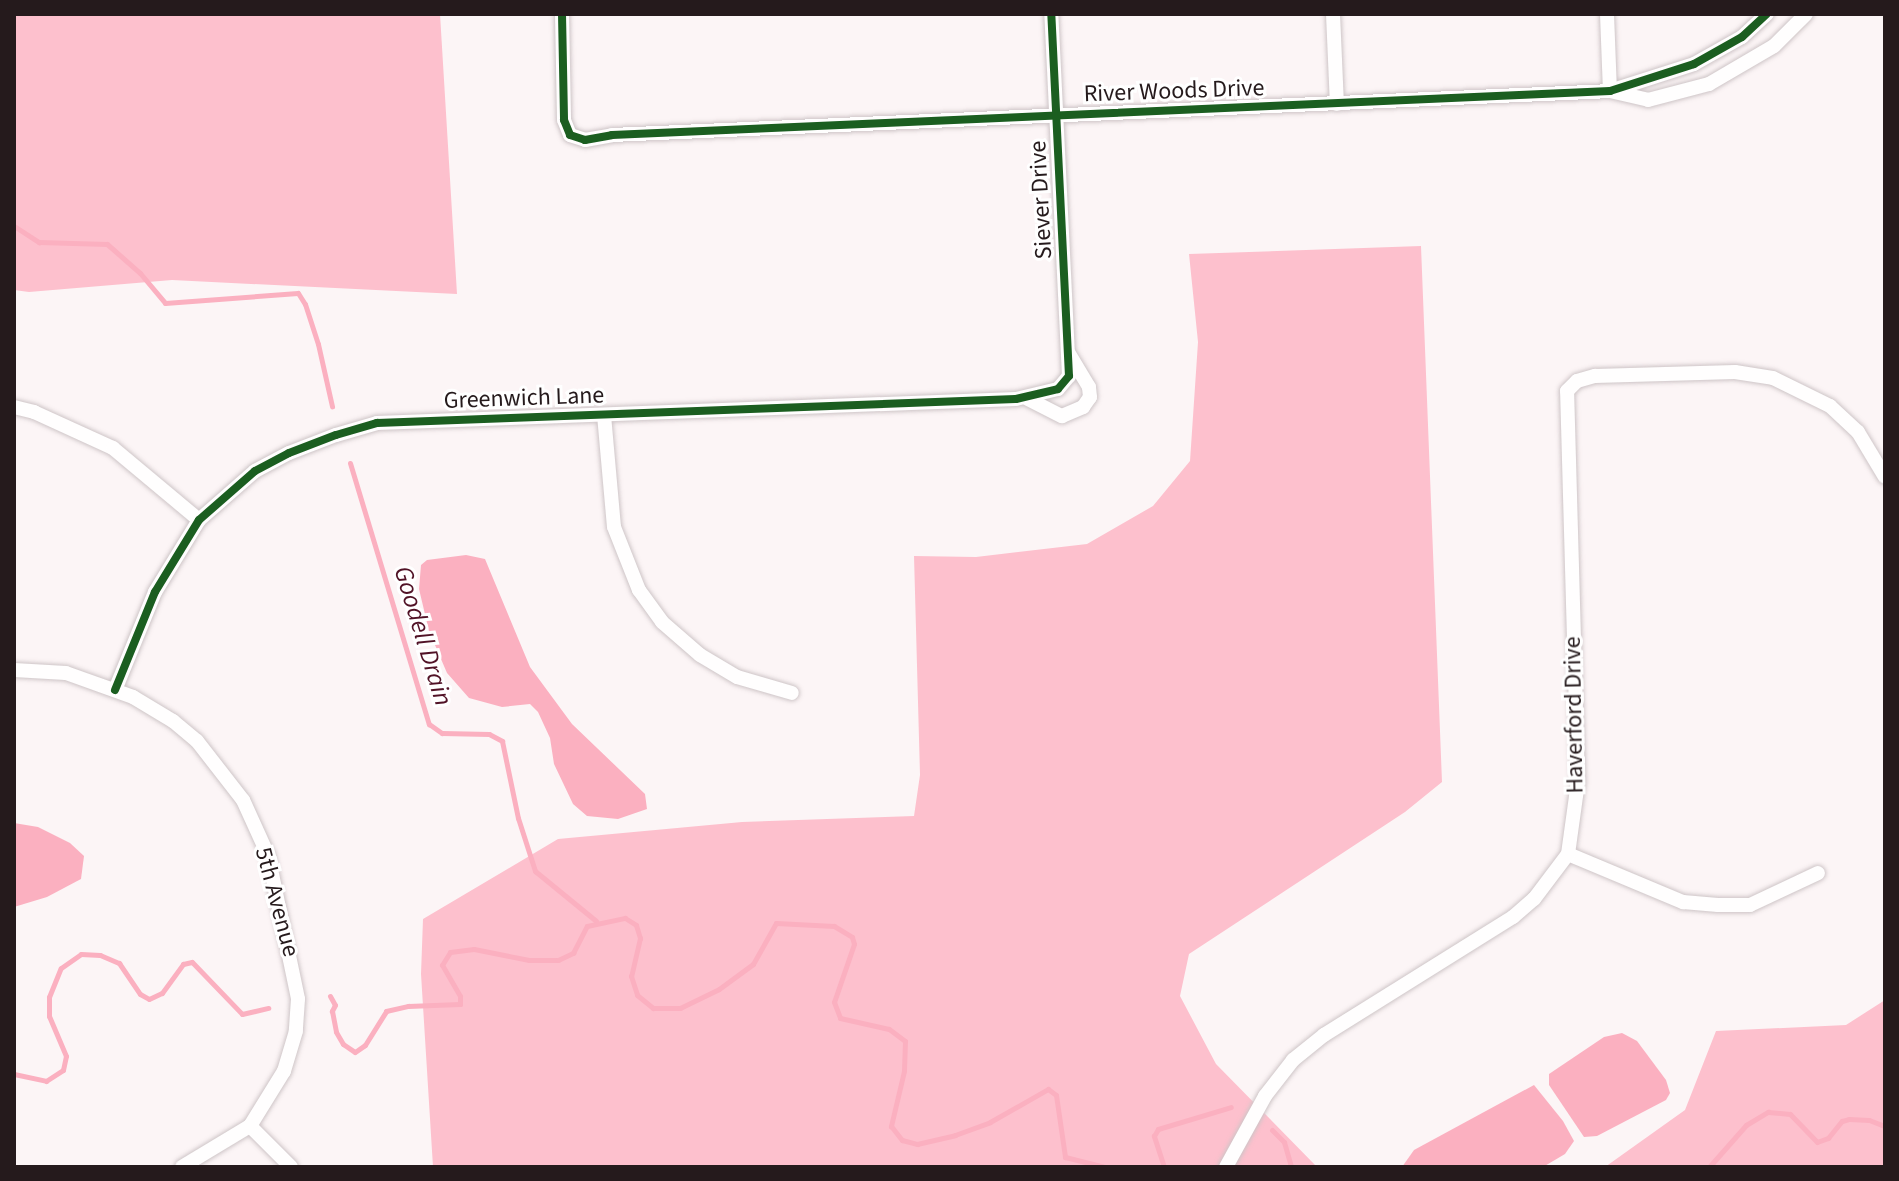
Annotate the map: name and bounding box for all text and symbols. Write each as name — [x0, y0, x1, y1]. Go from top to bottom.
street label: River Woods Drive — [1083, 73, 1265, 109]
street label: Siever Drive — [1024, 140, 1058, 260]
street label: Greenwich Lane — [443, 381, 605, 415]
water label: Goodell Drain — [387, 562, 459, 710]
street label: Haverford Drive — [1558, 636, 1590, 794]
street label: 5th Avenue — [249, 844, 305, 960]

